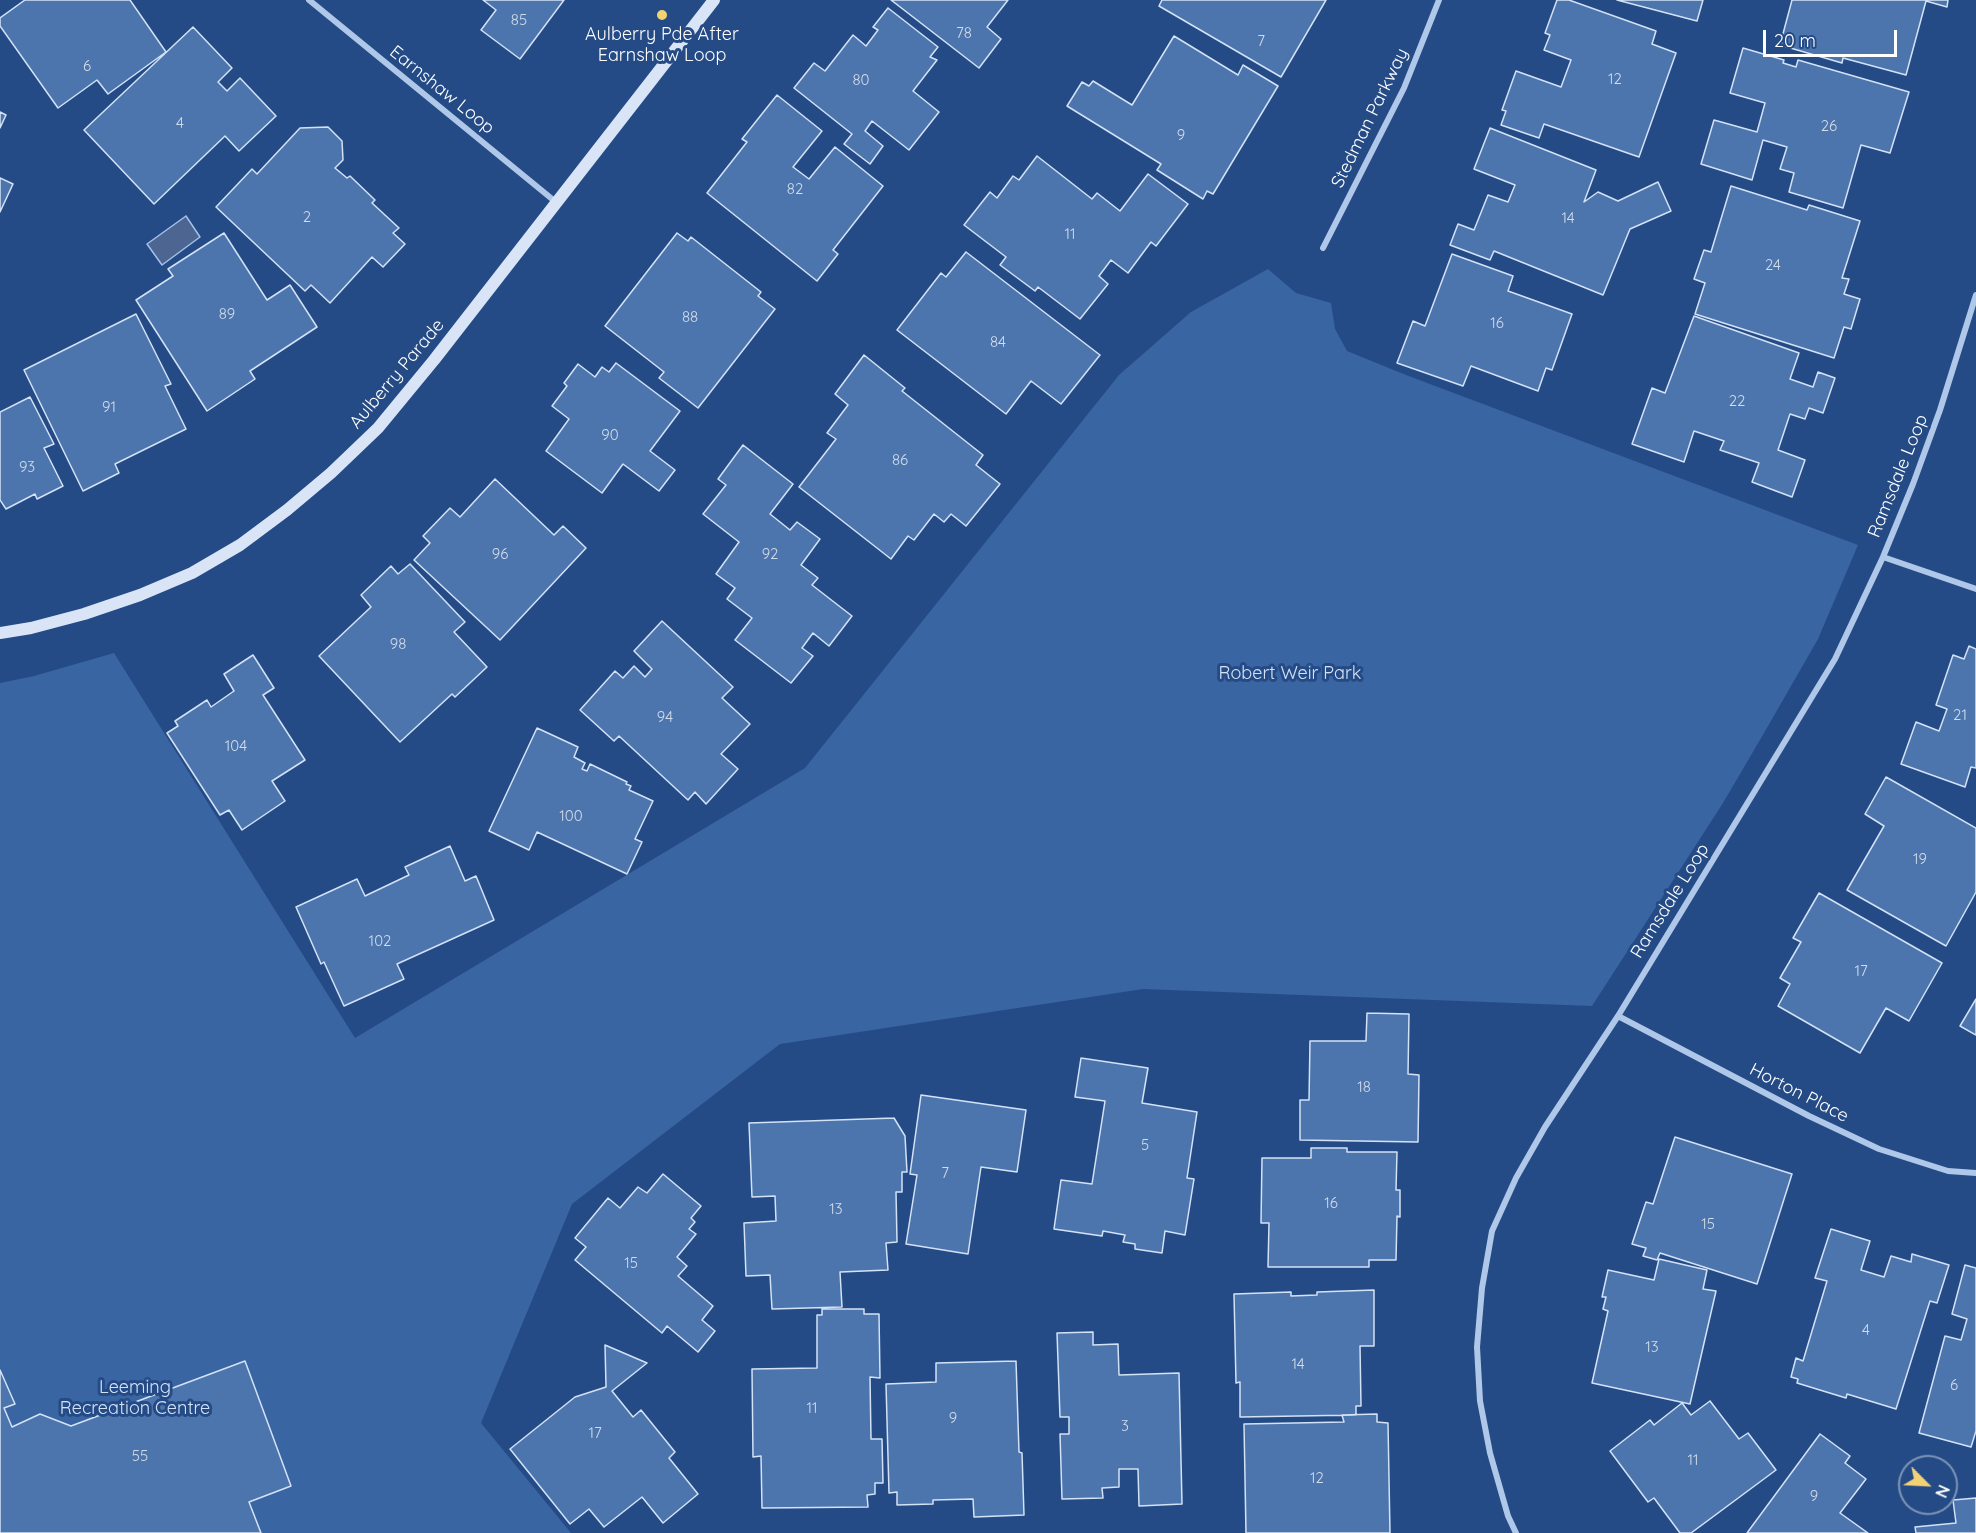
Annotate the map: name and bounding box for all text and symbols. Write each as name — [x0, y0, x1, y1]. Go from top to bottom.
marker: Aulberry Pde After Earnshaw Loop — [655, 8, 669, 22]
house number: 85 — [511, 11, 527, 29]
scale bar — [1766, 18, 1900, 56]
place label: Aulberry Pde After Earnshaw Loop — [585, 24, 739, 66]
house number: 78 — [956, 24, 972, 42]
text: 20 m — [1774, 29, 1816, 52]
house number: 7 — [1257, 32, 1265, 50]
street label: Earnshaw Loop — [385, 41, 499, 139]
street label: Stedman Parkway — [1327, 45, 1413, 191]
house number: 6 — [83, 57, 91, 75]
house number: 12 — [1608, 70, 1622, 88]
house number: 80 — [852, 71, 870, 89]
house number: 4 — [176, 114, 184, 132]
house number: 26 — [1821, 117, 1837, 135]
house number: 9 — [1177, 126, 1185, 144]
house number: 82 — [787, 180, 803, 198]
house number: 2 — [303, 208, 311, 226]
house number: 14 — [1561, 209, 1575, 227]
house number: 11 — [1064, 225, 1076, 243]
house number: 24 — [1765, 256, 1781, 274]
house number: 89 — [219, 305, 235, 323]
house number: 88 — [682, 308, 698, 326]
house number: 16 — [1490, 314, 1504, 332]
street label: Aulberry Parade — [345, 315, 449, 433]
house number: 84 — [990, 333, 1006, 351]
house number: 22 — [1729, 392, 1745, 410]
house number: 91 — [102, 398, 116, 416]
street label: Ramsdale Loop — [1863, 411, 1933, 541]
house number: 90 — [601, 426, 619, 444]
house number: 86 — [892, 451, 908, 469]
house number: 93 — [19, 458, 35, 476]
house number: 96 — [492, 545, 508, 563]
house number: 92 — [762, 545, 778, 563]
house number: 98 — [390, 635, 406, 653]
park label: Robert Weir Park — [1219, 663, 1361, 685]
house number: 21 — [1953, 706, 1967, 724]
house number: 94 — [657, 708, 673, 726]
house number: 104 — [225, 737, 247, 755]
house number: 100 — [559, 807, 583, 825]
street label: Ramsdale Loop — [1626, 840, 1714, 962]
house number: 19 — [1913, 850, 1927, 868]
house number: 102 — [369, 932, 391, 950]
house number: 17 — [1854, 962, 1868, 980]
street label: Horton Place — [1746, 1059, 1852, 1127]
house number: 18 — [1357, 1078, 1371, 1096]
house number: 5 — [1141, 1136, 1149, 1154]
house number: 7 — [941, 1164, 949, 1182]
house number: 16 — [1324, 1194, 1338, 1212]
house number: 13 — [829, 1200, 843, 1218]
house number: 15 — [1701, 1215, 1715, 1233]
house number: 15 — [624, 1254, 638, 1272]
house number: 4 — [1862, 1321, 1870, 1339]
house number: 13 — [1645, 1338, 1659, 1356]
house number: 14 — [1291, 1355, 1305, 1373]
house number: 6 — [1950, 1376, 1958, 1394]
park label: Leeming Recreation Centre — [60, 1377, 210, 1420]
house number: 11 — [806, 1399, 818, 1417]
house number: 9 — [949, 1409, 957, 1427]
house number: 3 — [1121, 1417, 1129, 1435]
house number: 17 — [588, 1424, 602, 1442]
house number: 55 — [132, 1447, 148, 1465]
house number: 11 — [1687, 1451, 1699, 1469]
north arrow — [1898, 1455, 1958, 1515]
house number: 12 — [1310, 1469, 1324, 1487]
text: N — [1931, 1482, 1954, 1501]
house number: 9 — [1810, 1487, 1818, 1505]

